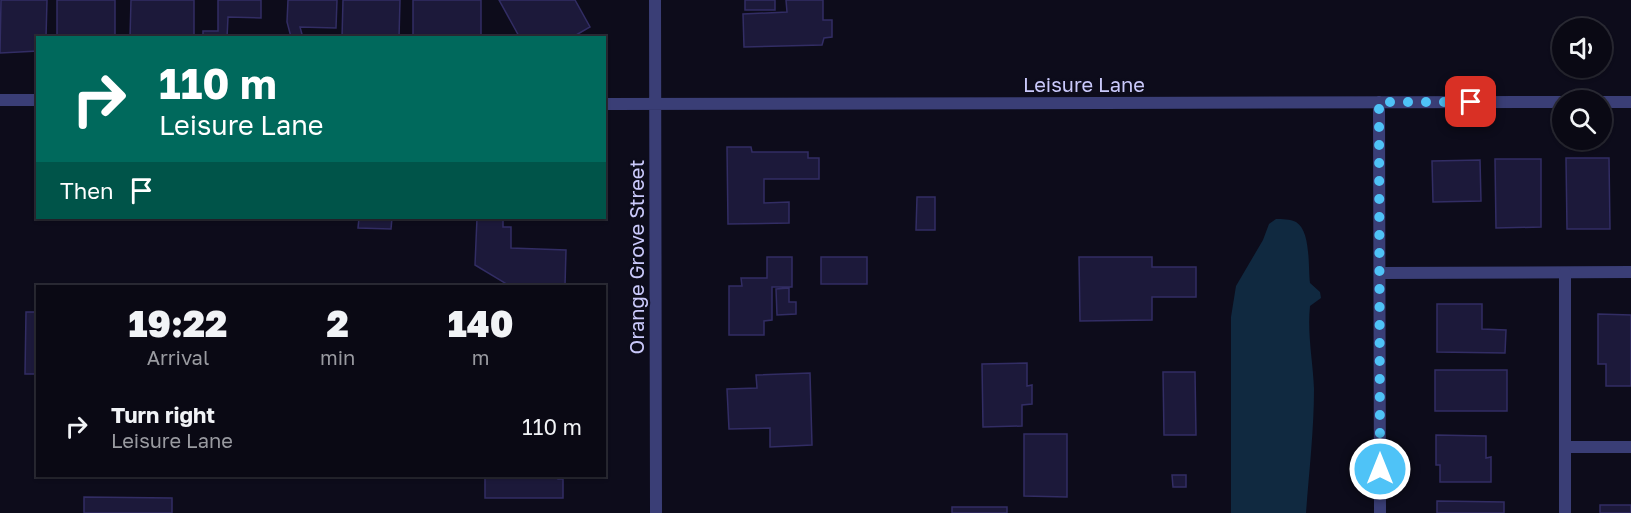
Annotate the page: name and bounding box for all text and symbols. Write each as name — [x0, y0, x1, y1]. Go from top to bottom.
map controls — [1552, 18, 1612, 150]
button: sound — [1552, 18, 1612, 78]
text: 110 m — [159, 58, 277, 108]
icon: right — [60, 60, 138, 138]
street label: Leisure Lane — [1023, 72, 1145, 96]
pin — [1445, 76, 1496, 127]
icon: arrive — [1454, 85, 1487, 118]
button: search — [1552, 90, 1612, 150]
text: Leisure Lane — [159, 109, 324, 141]
street label: Orange Grove Street — [624, 160, 648, 354]
icon: arrive — [125, 174, 158, 207]
text: Then — [60, 177, 113, 204]
text: 19:22 — [129, 302, 227, 345]
text: 2 — [326, 302, 349, 345]
text: 140 — [448, 302, 513, 345]
text: Arrival — [147, 345, 209, 369]
text: min — [320, 345, 355, 369]
text: m — [472, 345, 489, 369]
text: Turn right — [111, 401, 215, 428]
icon: right — [60, 410, 93, 443]
text: 110 m — [522, 413, 582, 440]
text: Leisure Lane — [111, 428, 233, 452]
position arrow — [1348, 437, 1412, 501]

